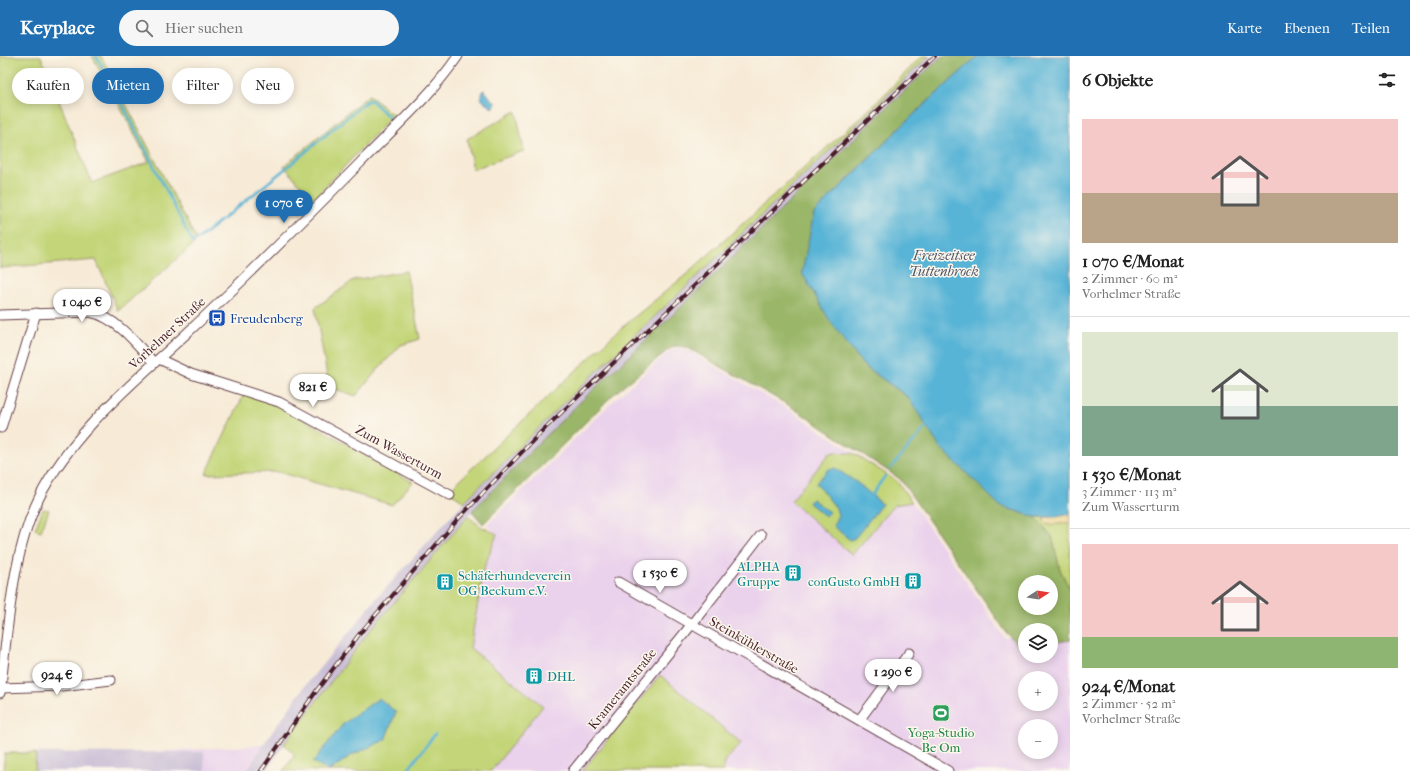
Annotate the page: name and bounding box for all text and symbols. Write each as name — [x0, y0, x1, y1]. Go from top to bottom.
search box — [119, 10, 399, 46]
text: Keyplace — [20, 17, 95, 39]
icon: search — [133, 17, 155, 39]
text: Hier suchen — [165, 19, 243, 37]
text: Karte — [1227, 20, 1262, 37]
text: Ebenen — [1284, 20, 1330, 37]
text: Teilen — [1352, 20, 1390, 37]
chip: Kaufen — [12, 68, 84, 104]
chip: Mieten — [92, 68, 164, 104]
chip: Filter — [172, 68, 233, 104]
chip: Neu — [241, 68, 294, 104]
icon: filters — [1376, 69, 1398, 91]
text: 6 Objekte — [1082, 70, 1153, 90]
icon: home — [1204, 145, 1276, 217]
pin: 1 070 € — [247, 190, 321, 224]
text: 1 070 € — [265, 195, 303, 210]
water label: Freizeitsee Tuttenbrock — [909, 247, 979, 280]
text: 1 070 €/Monat — [1082, 251, 1184, 271]
text: 2 Zimmer · 60 m² — [1082, 271, 1177, 286]
text: Vorhelmer Straße — [1082, 286, 1181, 301]
pin: 1 040 € — [45, 289, 119, 323]
street label: Vorhelmer Straße — [125, 293, 209, 373]
text: 1 040 € — [62, 294, 102, 309]
bus stop icon: Freudenberg — [207, 308, 227, 328]
place label: Freudenberg — [230, 311, 304, 326]
icon: home — [1204, 358, 1276, 430]
pin: 821 € — [285, 374, 341, 408]
text: 821 € — [299, 379, 327, 394]
street label: Zum Wasserturm — [353, 422, 445, 482]
text: 1 530 €/Monat — [1082, 464, 1181, 484]
text: 3 Zimmer · 113 m² — [1082, 484, 1176, 499]
text: Zum Wasserturm — [1082, 499, 1180, 514]
place label: ALPHA Gruppe — [736, 559, 781, 589]
pin: 1 530 € — [623, 560, 697, 594]
building icon: ALPHA Gruppe — [783, 563, 803, 583]
text: 1 530 € — [642, 565, 678, 580]
place label: Schäferhundeverein OG Beckum e.V. — [458, 568, 571, 598]
icon: home — [1204, 570, 1276, 642]
building icon: conGusto GmbH — [903, 571, 923, 591]
building icon: Schäferhundeverein OG Beckum e.V. — [435, 572, 455, 592]
place label: conGusto GmbH — [808, 574, 900, 589]
north arrow — [1018, 575, 1058, 615]
map controls — [1018, 575, 1058, 759]
street label: Steinkühlerstraße — [707, 613, 802, 677]
button: layers — [1018, 623, 1058, 663]
street label: Krameramtstraße — [585, 645, 660, 732]
pin: 1 290 € — [856, 659, 930, 693]
pin: 924 € — [29, 662, 85, 696]
text: 1 290 € — [874, 664, 912, 679]
building icon: DHL — [524, 666, 544, 686]
text: 924 € — [41, 667, 73, 682]
place label: DHL — [547, 669, 575, 684]
button: + — [1018, 671, 1058, 711]
text: 924 €/Monat — [1082, 676, 1175, 696]
text: 2 Zimmer · 52 m² — [1082, 696, 1175, 711]
sports icon: Yoga-Studio Be Om — [931, 703, 951, 723]
text: Vorhelmer Straße — [1082, 711, 1181, 726]
button: − — [1018, 719, 1058, 759]
place label: Yoga-Studio Be Om — [907, 725, 975, 755]

